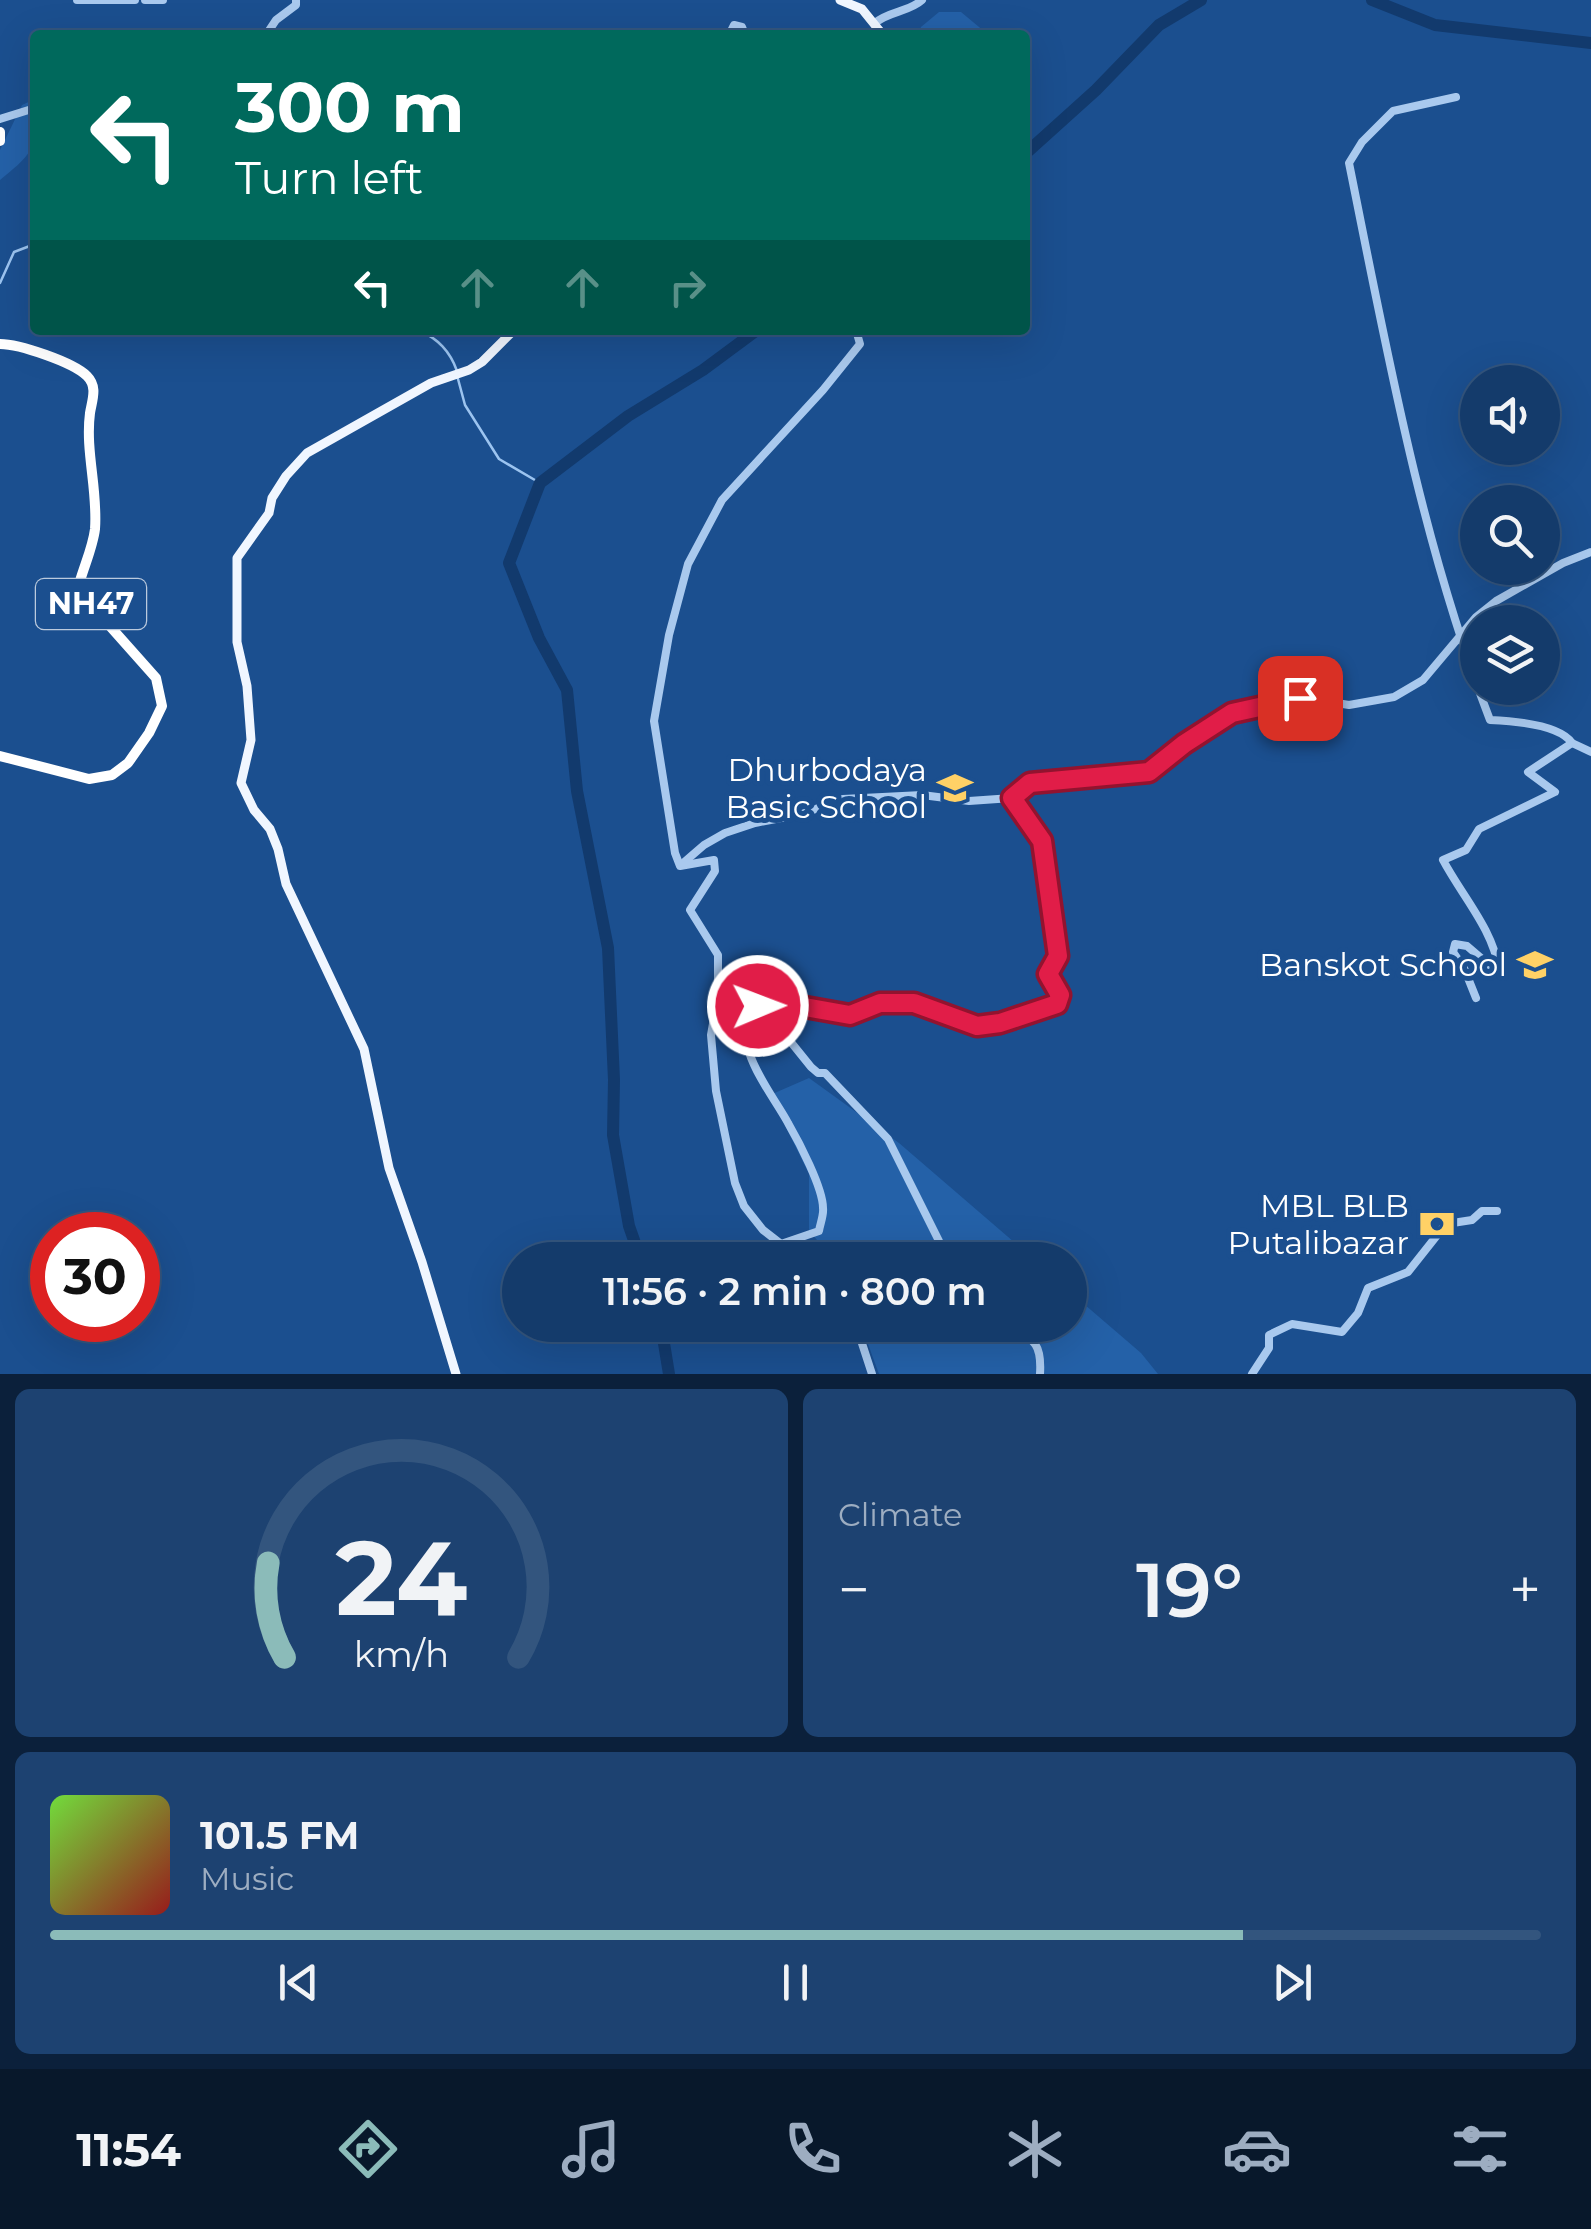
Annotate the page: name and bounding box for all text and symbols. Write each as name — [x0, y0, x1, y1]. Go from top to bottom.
text: 300 m — [235, 64, 465, 150]
icon: left — [70, 70, 200, 200]
text: Turn left — [235, 150, 423, 205]
icon: left — [345, 260, 400, 315]
icon: ahead — [450, 260, 505, 315]
icon: ahead — [555, 260, 610, 315]
icon: right — [660, 260, 715, 315]
map controls — [1460, 365, 1560, 705]
button: sound — [1460, 365, 1560, 465]
button: search — [1460, 485, 1560, 585]
road number: NH47 — [36, 579, 146, 629]
button: layers — [1460, 605, 1560, 705]
pin — [1258, 656, 1343, 741]
icon: arrive — [1273, 671, 1328, 726]
place label: Dhurbodaya Basic School — [726, 750, 927, 826]
school or university icon: Dhurbodaya Basic School — [936, 769, 974, 807]
place label: Banskot School — [1259, 945, 1507, 984]
school or university icon: Banskot School — [1516, 946, 1554, 984]
position arrow — [706, 954, 810, 1058]
place label: MBL BLB Putalibazar — [1228, 1186, 1409, 1262]
bank icon: MBL BLB Putalibazar — [1418, 1205, 1456, 1243]
speed limit sign: 30 — [30, 1212, 160, 1342]
text: 11:56 · 2 min · 800 m — [603, 1268, 986, 1315]
text: Climate — [838, 1495, 962, 1534]
text: 24 — [336, 1514, 467, 1641]
text: 19° — [1136, 1544, 1243, 1636]
text: − — [838, 1556, 870, 1623]
text: + — [1509, 1556, 1541, 1623]
text: km/h — [354, 1632, 449, 1676]
text: 101.5 FM — [200, 1812, 359, 1859]
text: Music — [200, 1859, 294, 1898]
icon: previous — [271, 1955, 326, 2010]
icon: pause — [768, 1955, 823, 2010]
icon: next — [1265, 1955, 1320, 2010]
icon: directions — [333, 2114, 403, 2184]
icon: music — [556, 2114, 626, 2184]
icon: phone — [778, 2114, 848, 2184]
icon: climate — [1000, 2114, 1070, 2184]
icon: car — [1222, 2114, 1292, 2184]
icon: filters — [1445, 2114, 1515, 2184]
text: 11:54 — [76, 2122, 181, 2177]

